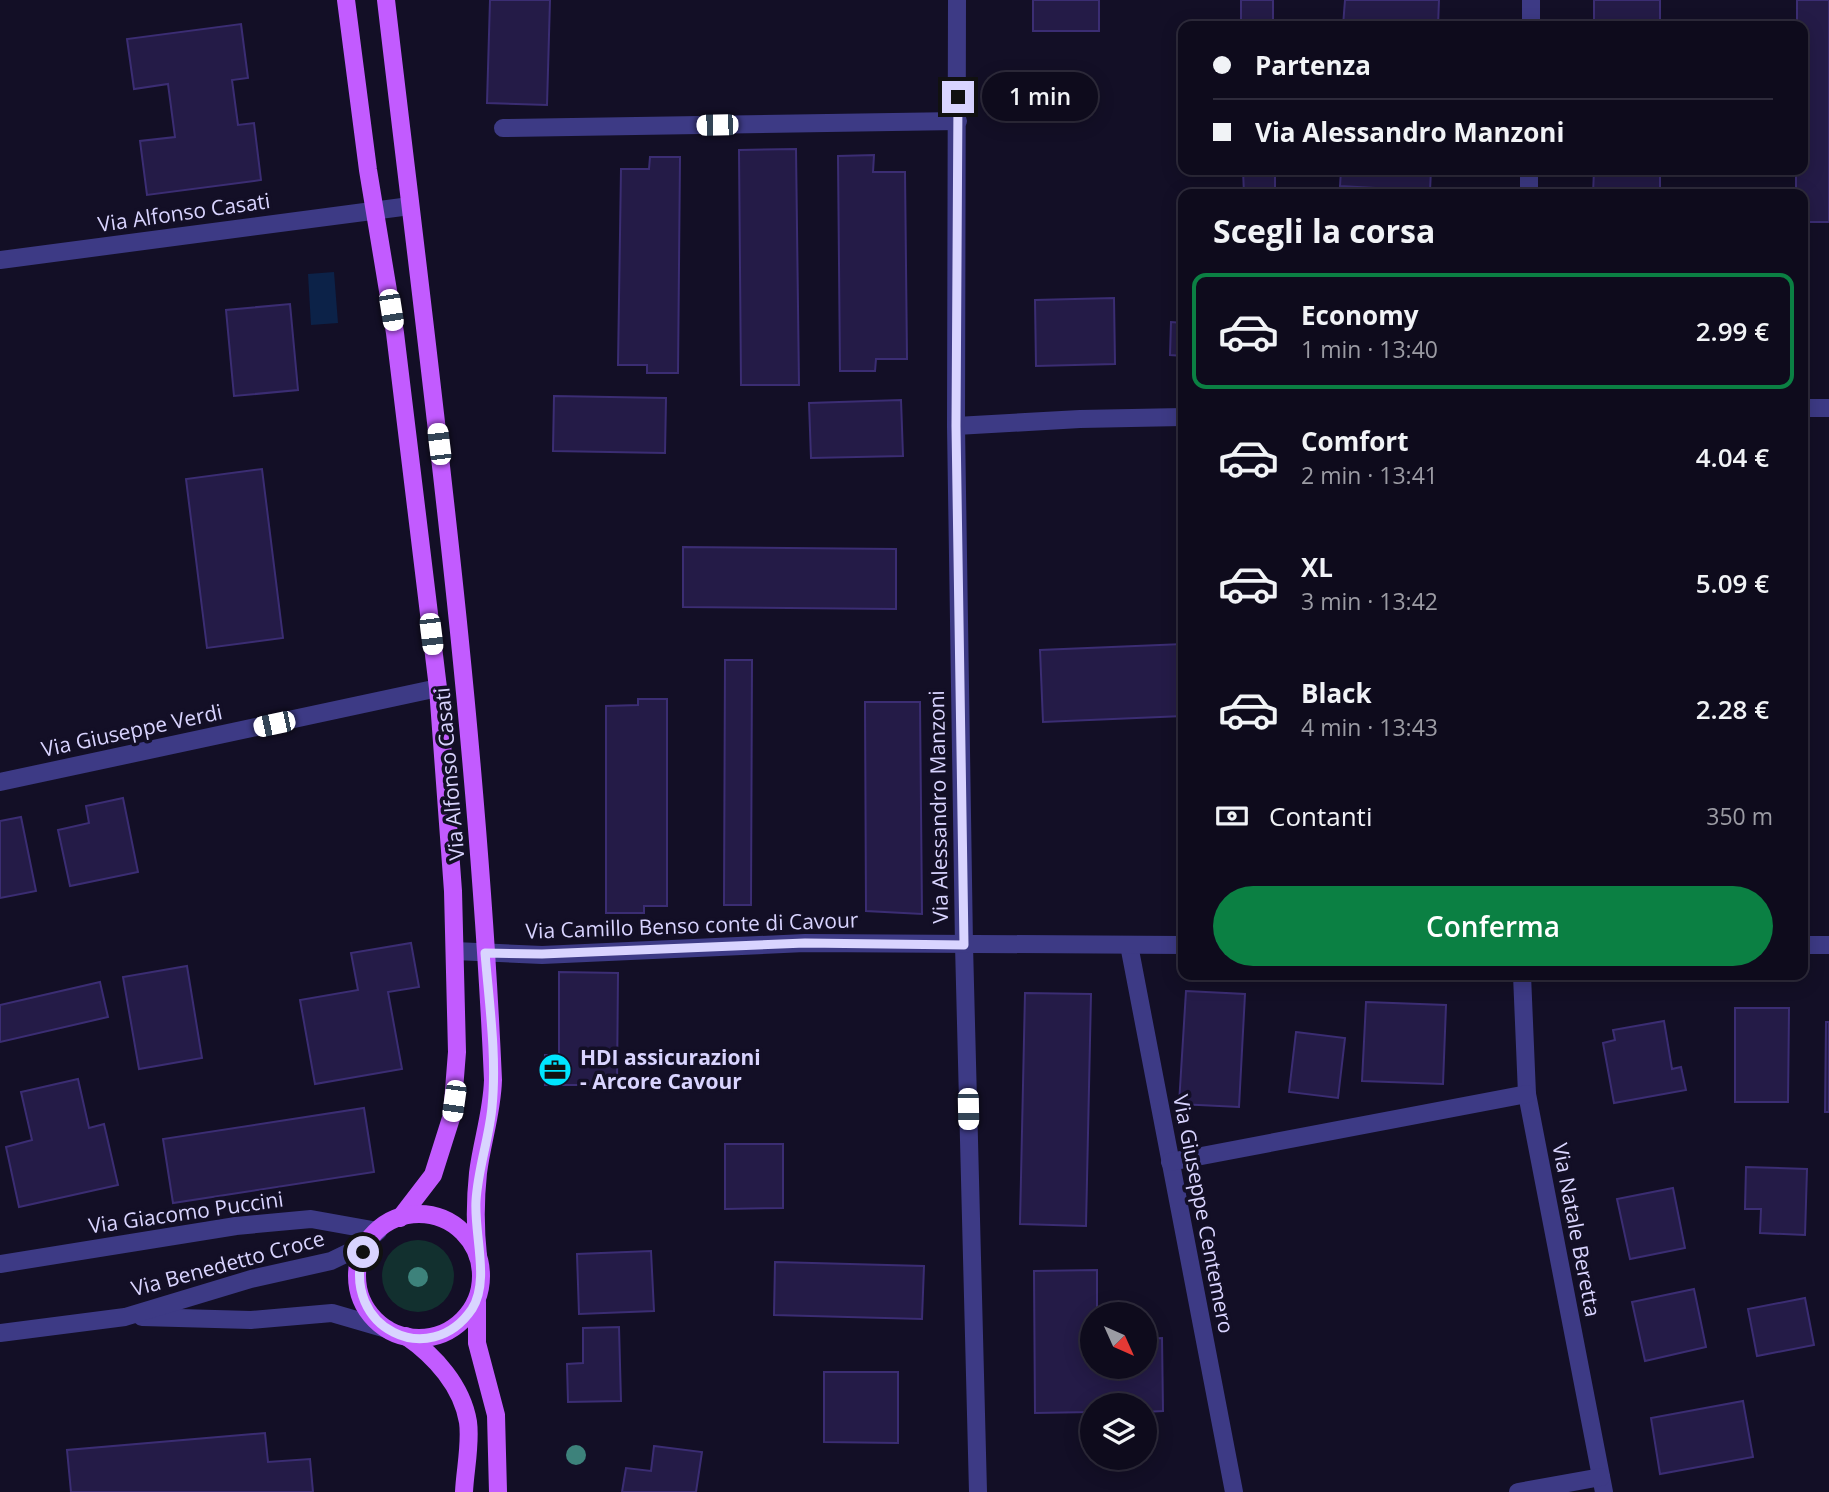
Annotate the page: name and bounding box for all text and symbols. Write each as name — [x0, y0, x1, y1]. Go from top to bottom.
text: Partenza — [1255, 47, 1371, 83]
callout: 1 min — [982, 72, 1098, 122]
text: 1 min — [1009, 80, 1071, 112]
route end — [942, 81, 974, 113]
car — [696, 114, 739, 136]
text: Via Alessandro Manzoni — [1255, 114, 1564, 150]
street label: Via Alfonso Casati — [96, 186, 272, 238]
text: Scegli la corsa — [1213, 209, 1435, 252]
car — [378, 288, 405, 332]
text: Economy — [1301, 297, 1419, 333]
icon: car — [1217, 300, 1280, 363]
text: 2.99 € — [1696, 313, 1769, 349]
text: 1 min · 13:40 — [1301, 333, 1438, 365]
car — [427, 422, 452, 466]
text: Comfort — [1301, 423, 1408, 459]
icon: car — [1217, 426, 1280, 489]
text: 4.04 € — [1696, 439, 1769, 475]
text: 2 min · 13:41 — [1301, 459, 1438, 491]
text: XL — [1301, 549, 1333, 585]
icon: car — [1217, 552, 1280, 615]
text: 5.09 € — [1696, 565, 1769, 601]
text: 3 min · 13:42 — [1301, 585, 1438, 617]
car — [419, 612, 444, 656]
text: Black — [1301, 675, 1372, 711]
icon: car — [1217, 678, 1280, 741]
street label: Via Alfonso Casati — [427, 686, 471, 862]
street label: Via Alessandro Manzoni — [922, 690, 954, 924]
text: 2.28 € — [1696, 691, 1769, 727]
street label: Via Giuseppe Verdi — [39, 697, 225, 763]
car — [252, 709, 297, 739]
text: 4 min · 13:43 — [1301, 711, 1438, 743]
icon: cash — [1213, 797, 1251, 835]
text: Contanti — [1269, 798, 1372, 834]
text: 350 m — [1706, 800, 1773, 832]
button: Conferma — [1213, 886, 1773, 966]
street label: Via Camillo Benso conte di Cavour — [525, 905, 859, 945]
place label: HDI assicurazioni - Arcore Cavour — [580, 1043, 761, 1095]
office icon: HDI assicurazioni - Arcore Cavour — [536, 1051, 574, 1089]
car — [441, 1079, 468, 1123]
car — [958, 1088, 979, 1130]
street label: Via Giuseppe Centemero — [1167, 1092, 1241, 1336]
street label: Via Natale Beretta — [1546, 1141, 1608, 1319]
street label: Via Giacomo Puccini — [87, 1184, 285, 1240]
street label: Via Benedetto Croce — [128, 1224, 327, 1302]
route start — [347, 1236, 379, 1268]
north arrow — [1080, 1302, 1157, 1379]
map controls — [1080, 1302, 1157, 1470]
button: layers — [1080, 1393, 1157, 1470]

